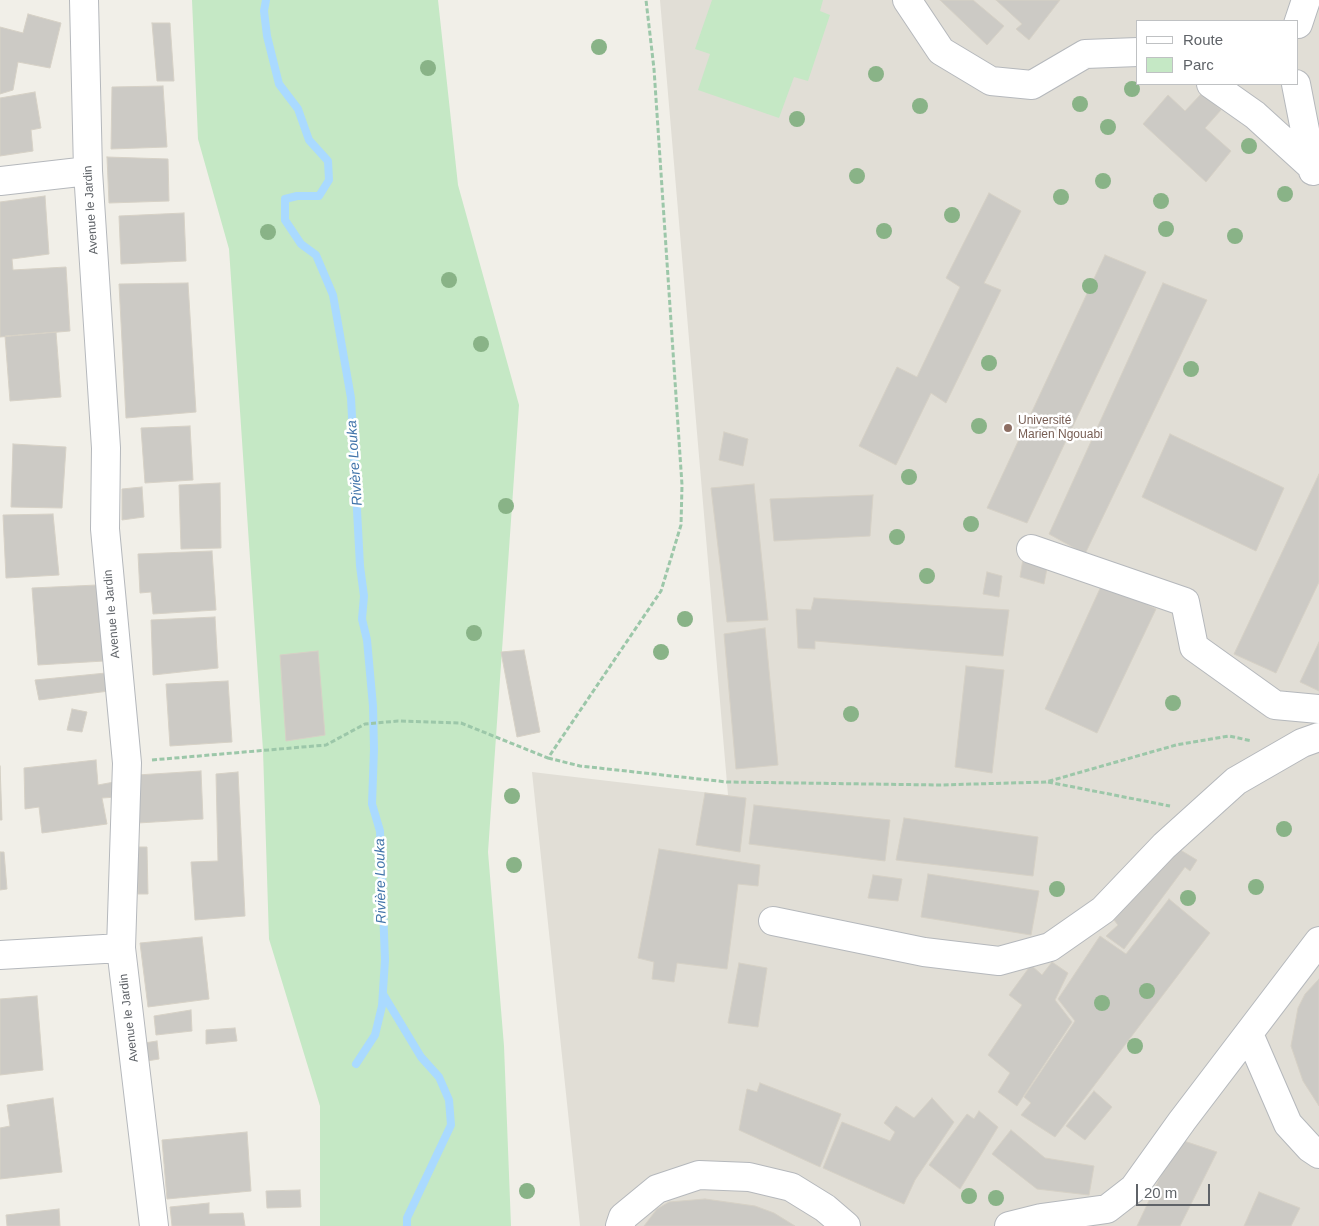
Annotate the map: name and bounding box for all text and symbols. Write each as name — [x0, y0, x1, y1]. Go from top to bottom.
legend — [1136, 20, 1299, 85]
text: Route — [1183, 31, 1223, 48]
text: Parc — [1183, 56, 1214, 73]
street label: Avenue le Jardin — [81, 165, 101, 255]
place label: Université Marien Ngouabi — [1018, 414, 1103, 442]
water label: Rivière Louka — [344, 420, 366, 506]
marker: Université Marien Ngouabi — [1002, 422, 1014, 434]
street label: Avenue le Jardin — [101, 569, 123, 659]
water label: Rivière Louka — [372, 838, 390, 924]
street label: Avenue le Jardin — [116, 973, 142, 1063]
scale bar — [1139, 1174, 1213, 1206]
text: 20 m — [1144, 1184, 1177, 1201]

